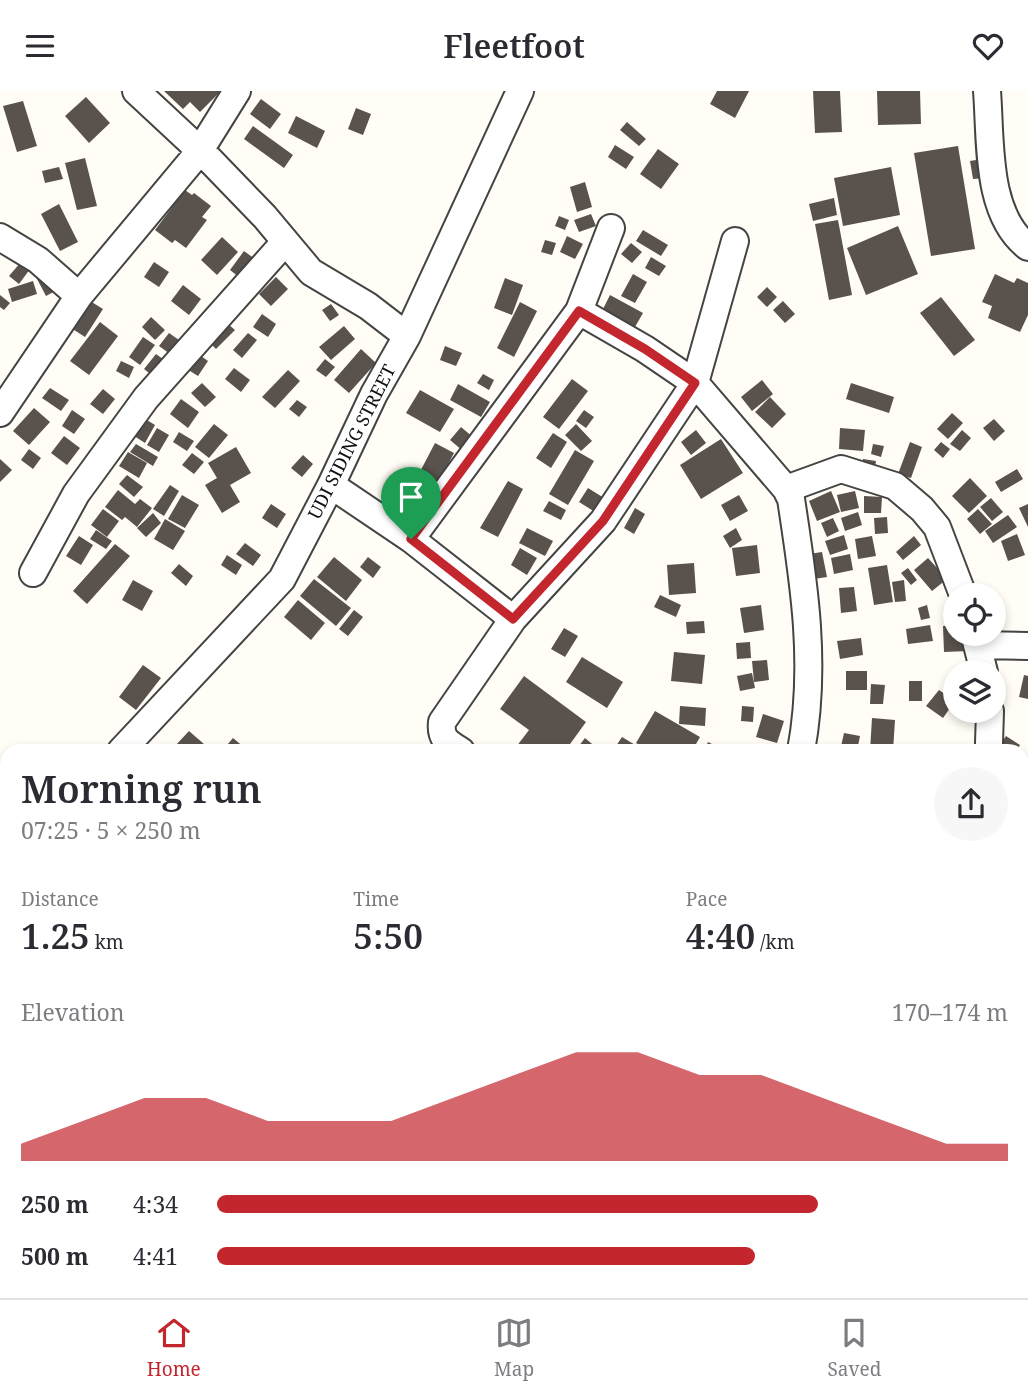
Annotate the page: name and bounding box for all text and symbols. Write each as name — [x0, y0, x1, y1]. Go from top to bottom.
text: Fleetfoot — [443, 24, 585, 67]
icon: menu — [21, 27, 59, 65]
icon: heart — [969, 27, 1007, 65]
street label: UDI SIDING STREET — [302, 360, 400, 523]
pin — [381, 467, 441, 539]
icon: arrive — [392, 478, 430, 516]
map controls — [943, 583, 1006, 723]
button: locate — [943, 583, 1006, 646]
button: layers — [943, 660, 1006, 723]
text: Morning run — [21, 762, 262, 814]
button: share — [934, 767, 1008, 841]
text: 07:25 · 5 × 250 m — [21, 814, 201, 846]
text: Distance — [21, 886, 99, 912]
text: Time — [353, 886, 399, 912]
text: Pace — [686, 886, 727, 912]
text: 1.25 — [21, 912, 90, 959]
text: 5:50 — [353, 912, 423, 959]
text: 4:40 — [686, 912, 755, 959]
text: km — [90, 929, 124, 955]
text: /km — [755, 929, 795, 955]
text: Elevation — [21, 996, 125, 1028]
text: 170–174 m — [892, 996, 1008, 1028]
text: 250 m — [21, 1188, 89, 1220]
text: 4:34 — [133, 1188, 178, 1220]
text: 500 m — [21, 1240, 89, 1272]
text: 4:41 — [133, 1240, 178, 1272]
tab: Home — [147, 1314, 201, 1382]
tab: Map — [494, 1314, 534, 1382]
tab: Saved — [827, 1314, 881, 1382]

